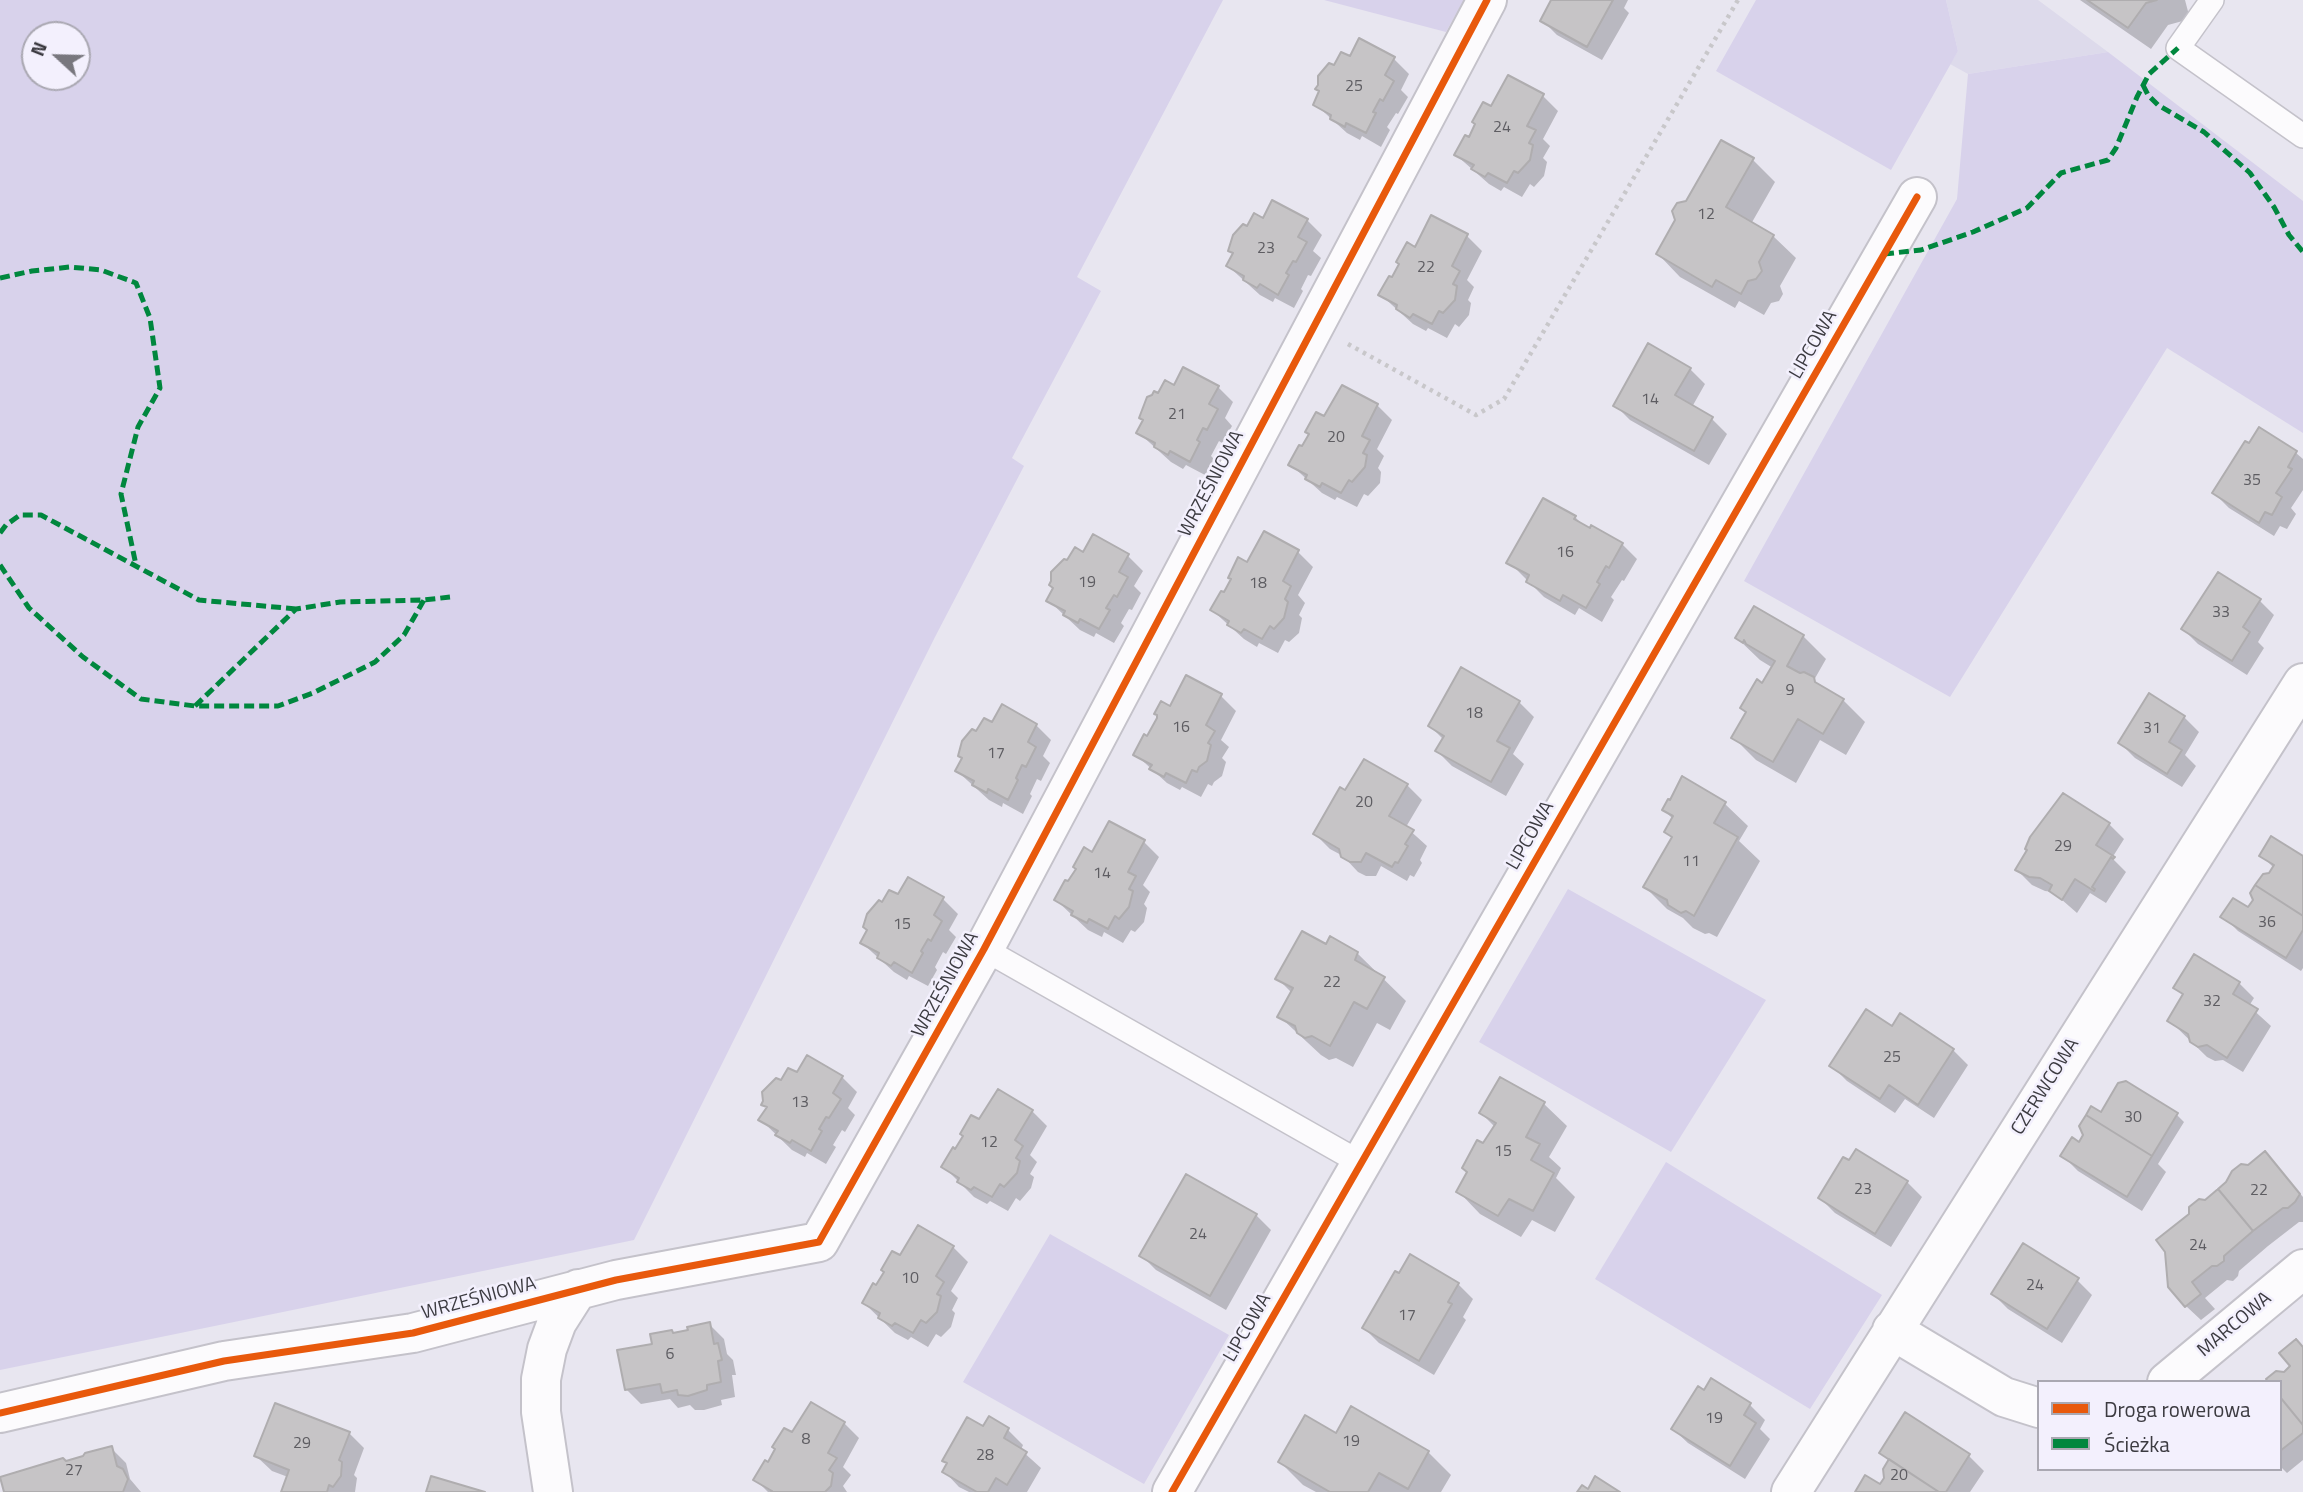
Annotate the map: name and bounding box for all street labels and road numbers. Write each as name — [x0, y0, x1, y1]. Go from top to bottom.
street label: LIPCOWA — [1785, 307, 1843, 383]
street label: WRZEŚNIOWA — [1174, 427, 1250, 541]
street label: LIPCOWA — [1502, 798, 1560, 874]
street label: WRZEŚNIOWA — [908, 928, 984, 1042]
street label: CZERWCOWA — [2007, 1034, 2085, 1140]
street label: WRZEŚNIOWA — [419, 1273, 539, 1325]
street label: MARCOWA — [2193, 1288, 2277, 1362]
street label: LIPCOWA — [1219, 1290, 1277, 1366]

